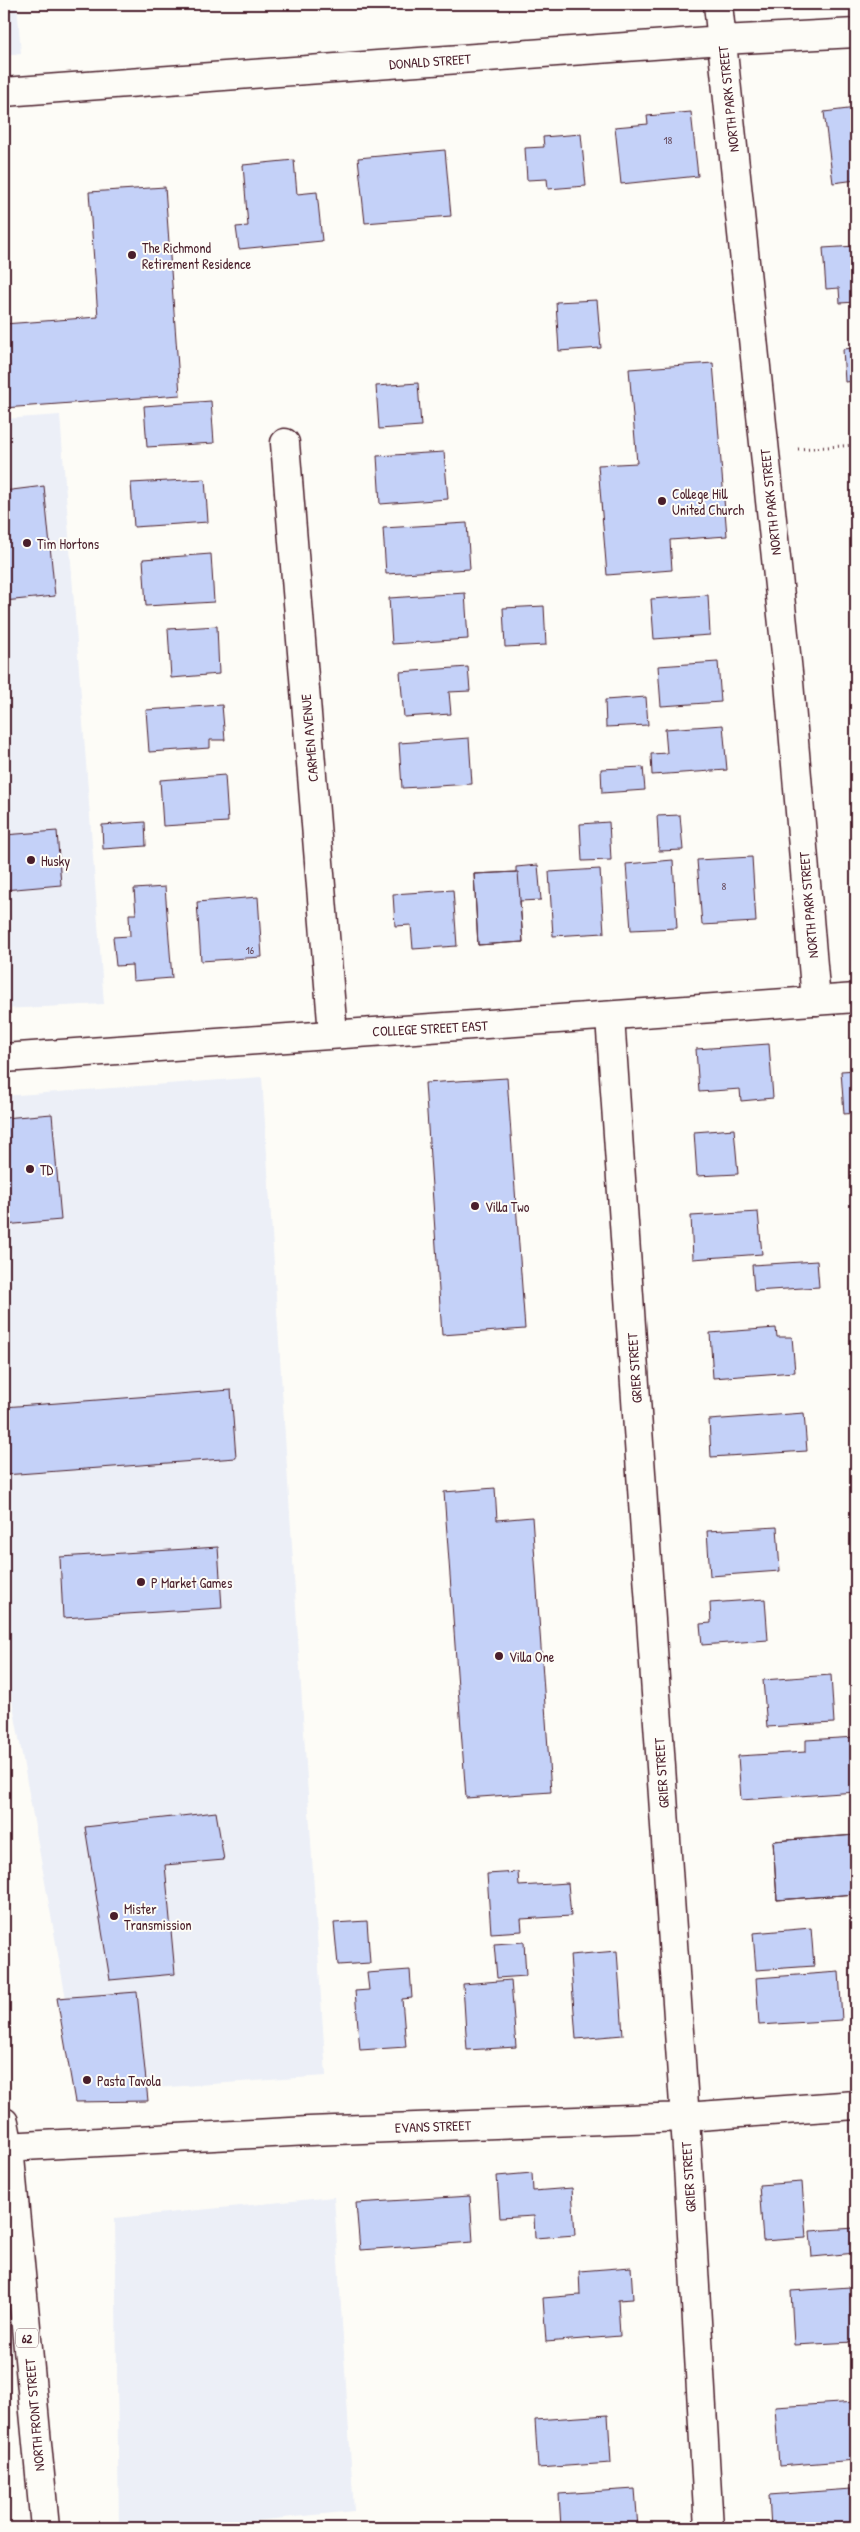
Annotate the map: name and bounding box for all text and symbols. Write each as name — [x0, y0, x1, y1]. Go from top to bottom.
street label: NORTH PARK STREET — [713, 45, 743, 153]
street label: DONALD STREET — [388, 49, 472, 73]
house number: 18 — [664, 133, 673, 147]
place label: The Richmond Retirement Residence — [142, 238, 252, 273]
marker: The Richmond Retirement Residence — [126, 249, 138, 261]
street label: NORTH PARK STREET — [755, 448, 785, 556]
place label: College Hill United Church — [672, 484, 744, 519]
marker: College Hill United Church — [656, 495, 668, 507]
place label: Tim Hortons — [37, 534, 99, 553]
marker: Tim Hortons — [21, 537, 33, 549]
street label: CARMEN AVENUE — [296, 693, 322, 783]
place label: Husky — [41, 851, 70, 871]
street label: NORTH PARK STREET — [794, 851, 822, 959]
marker: Husky — [25, 854, 37, 866]
house number: 8 — [722, 879, 727, 893]
house number: 16 — [246, 943, 255, 957]
street label: COLLEGE STREET EAST — [372, 1015, 489, 1041]
place label: TD — [40, 1160, 54, 1179]
marker: TD — [24, 1163, 36, 1175]
place label: Villa Two — [485, 1197, 530, 1216]
marker: Villa Two — [469, 1200, 481, 1212]
street label: GRIER STREET — [622, 1332, 646, 1404]
place label: P Market Games — [151, 1573, 232, 1592]
marker: P Market Games — [135, 1576, 147, 1588]
place label: Villa One — [509, 1647, 555, 1666]
marker: Villa One — [493, 1650, 505, 1662]
street label: GRIER STREET — [649, 1737, 673, 1809]
place label: Mister Transmission — [124, 1899, 192, 1934]
marker: Mister Transmission — [108, 1910, 120, 1922]
place label: Pasta Tavola — [97, 2071, 161, 2090]
marker: Pasta Tavola — [81, 2074, 93, 2086]
street label: EVANS STREET — [395, 2115, 472, 2137]
street label: GRIER STREET — [676, 2141, 700, 2213]
road number: 62 — [16, 2328, 38, 2348]
street label: NORTH FRONT STREET — [20, 2358, 48, 2472]

